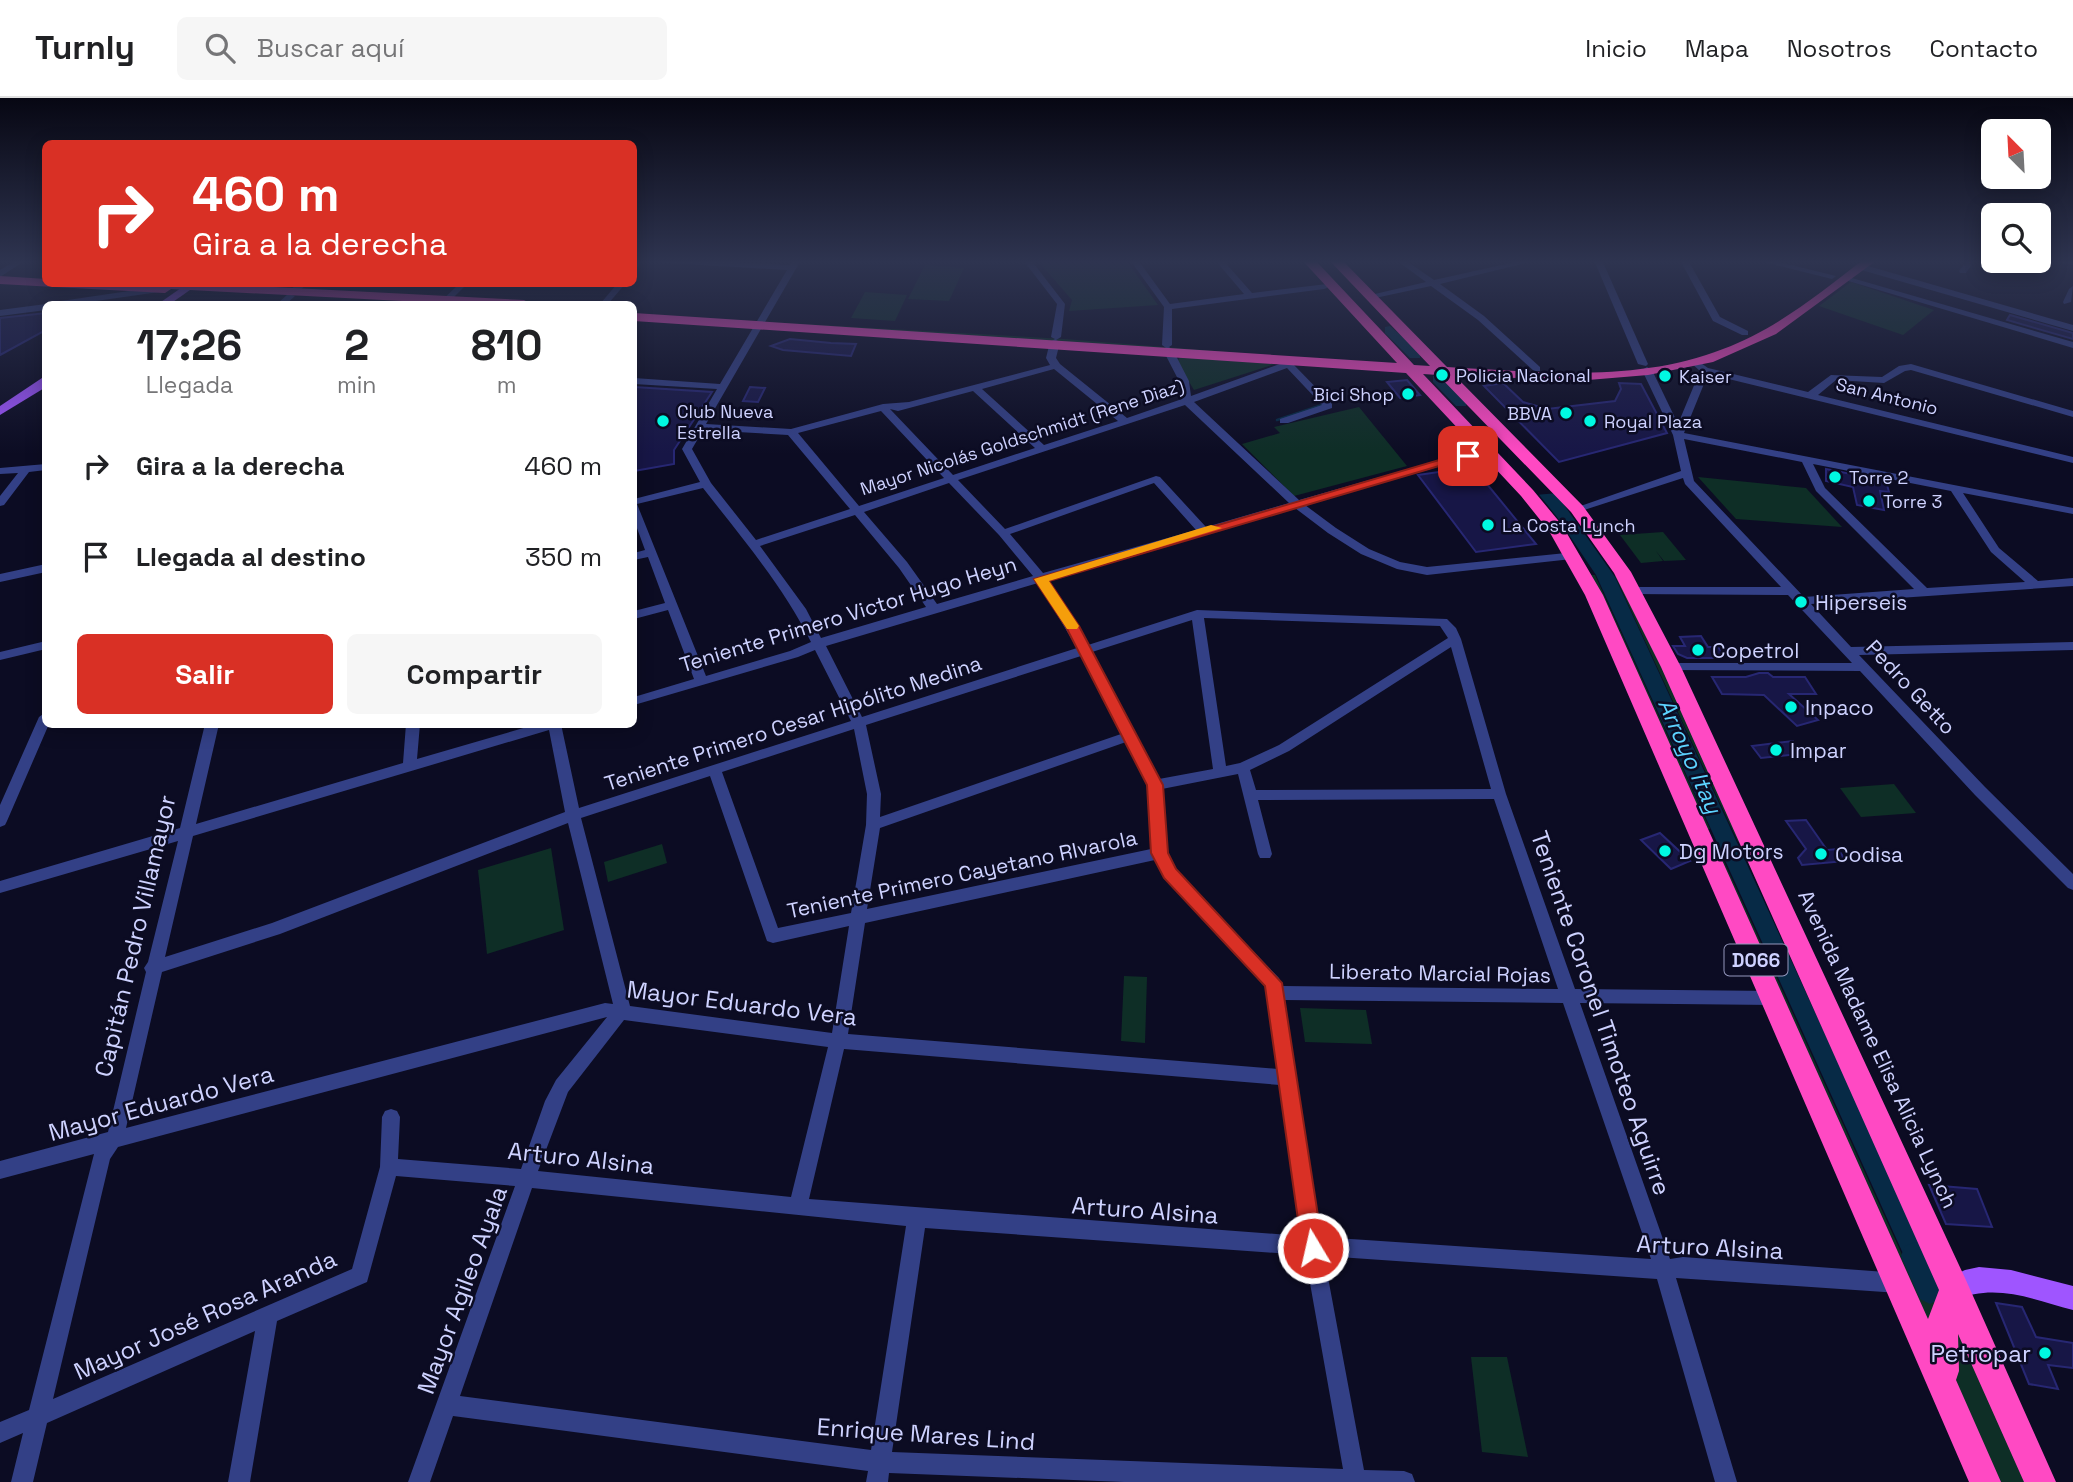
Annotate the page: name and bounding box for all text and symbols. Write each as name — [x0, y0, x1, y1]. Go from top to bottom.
search box — [177, 17, 667, 80]
text: Turnly — [35, 27, 135, 69]
icon: search — [201, 29, 239, 67]
text: Buscar aquí — [257, 31, 404, 65]
text: Inicio — [1585, 33, 1647, 64]
text: Mapa — [1685, 33, 1749, 64]
text: Nosotros — [1787, 33, 1892, 64]
text: Contacto — [1930, 33, 2038, 64]
north arrow — [1981, 119, 2051, 189]
map controls — [1981, 119, 2051, 273]
text: 460 m — [192, 163, 340, 225]
icon: right — [77, 168, 168, 259]
button: search — [1981, 203, 2051, 273]
text: Gira a la derecha — [192, 224, 447, 264]
text: 17:26 — [137, 319, 242, 372]
text: 2 — [344, 319, 369, 372]
text: 810 — [471, 319, 542, 372]
place label: Policia Nacional — [1456, 364, 1591, 387]
place label: Kaiser — [1679, 365, 1732, 388]
marker: Policia Nacional — [1434, 367, 1450, 383]
marker: Kaiser — [1657, 368, 1673, 384]
text: Llegada — [146, 370, 233, 400]
text: min — [337, 370, 376, 400]
text: m — [497, 370, 517, 400]
street label: San Antonio — [1833, 372, 1941, 420]
street label: Mayor Nicolás Goldschmidt (Rene Diaz) — [857, 374, 1187, 500]
place label: Bici Shop — [1313, 383, 1394, 406]
marker: Bici Shop — [1400, 386, 1416, 402]
place label: Club Nueva Estrella — [677, 400, 773, 444]
place label: BBVA — [1507, 402, 1552, 425]
marker: BBVA — [1558, 405, 1574, 421]
place label: Royal Plaza — [1604, 410, 1702, 433]
marker: Club Nueva Estrella — [655, 413, 671, 429]
marker: Royal Plaza — [1582, 413, 1598, 429]
pin — [1438, 426, 1498, 486]
icon: arrive — [1449, 437, 1487, 475]
icon: right — [77, 447, 115, 485]
text: Gira a la derecha — [136, 449, 345, 483]
text: 460 m — [524, 449, 602, 483]
place label: Torre 2 — [1849, 466, 1908, 489]
marker: Torre 2 — [1827, 469, 1843, 485]
place label: Torre 3 — [1883, 490, 1942, 513]
marker: Torre 3 — [1861, 493, 1877, 509]
place label: La Costa Lynch — [1502, 514, 1636, 537]
marker: La Costa Lynch — [1480, 517, 1496, 533]
icon: arrive — [77, 538, 115, 576]
text: Llegada al destino — [136, 540, 366, 574]
text: 350 m — [525, 540, 602, 574]
street label: Teniente Primero Victor Hugo Heyn — [676, 550, 1020, 678]
place label: Hiperseis — [1815, 589, 1907, 616]
marker: Hiperseis — [1793, 594, 1809, 610]
button: Salir — [77, 634, 333, 714]
button: Compartir — [347, 634, 602, 714]
street label: Pedro Getto — [1860, 634, 1962, 740]
place label: Copetrol — [1712, 637, 1799, 664]
marker: Copetrol — [1690, 642, 1706, 658]
street label: Teniente Primero Cesar Hipólito Medina — [601, 649, 985, 797]
water label: Arroyo Itay — [1651, 694, 1729, 819]
place label: Inpaco — [1805, 694, 1874, 721]
marker: Inpaco — [1783, 699, 1799, 715]
place label: Impar — [1790, 737, 1847, 764]
marker: Impar — [1768, 742, 1784, 758]
street label: Capitán Pedro Villamayor — [87, 792, 183, 1080]
street label: Teniente Primero Cayetano RIvarola — [785, 824, 1139, 924]
street label: Teniente Coronel Timoteo Aguirre — [1524, 827, 1678, 1199]
place label: Dg Motors — [1679, 838, 1784, 865]
place label: Codisa — [1835, 841, 1903, 868]
marker: Dg Motors — [1657, 843, 1673, 859]
marker: Codisa — [1813, 846, 1829, 862]
street label: Avenida Madame Elisa Alicia Lynch — [1792, 886, 1964, 1212]
road number: D066 — [1724, 944, 1788, 975]
street label: Liberato Marcial Rojas — [1329, 958, 1551, 988]
street label: Mayor Eduardo Vera — [625, 973, 859, 1033]
street label: Mayor Eduardo Vera — [45, 1058, 277, 1148]
street label: Arturo Alsina — [506, 1135, 656, 1181]
street label: Mayor Agileo Ayala — [410, 1182, 514, 1398]
street label: Arturo Alsina — [1070, 1189, 1220, 1231]
position arrow — [1276, 1211, 1350, 1285]
street label: Arturo Alsina — [1636, 1228, 1785, 1266]
street label: Mayor José Rosa Aranda — [69, 1243, 341, 1387]
place label: Petropar — [1930, 1338, 2031, 1369]
marker: Petropar — [2037, 1345, 2053, 1361]
street label: Enrique Mares Lind — [816, 1411, 1036, 1457]

